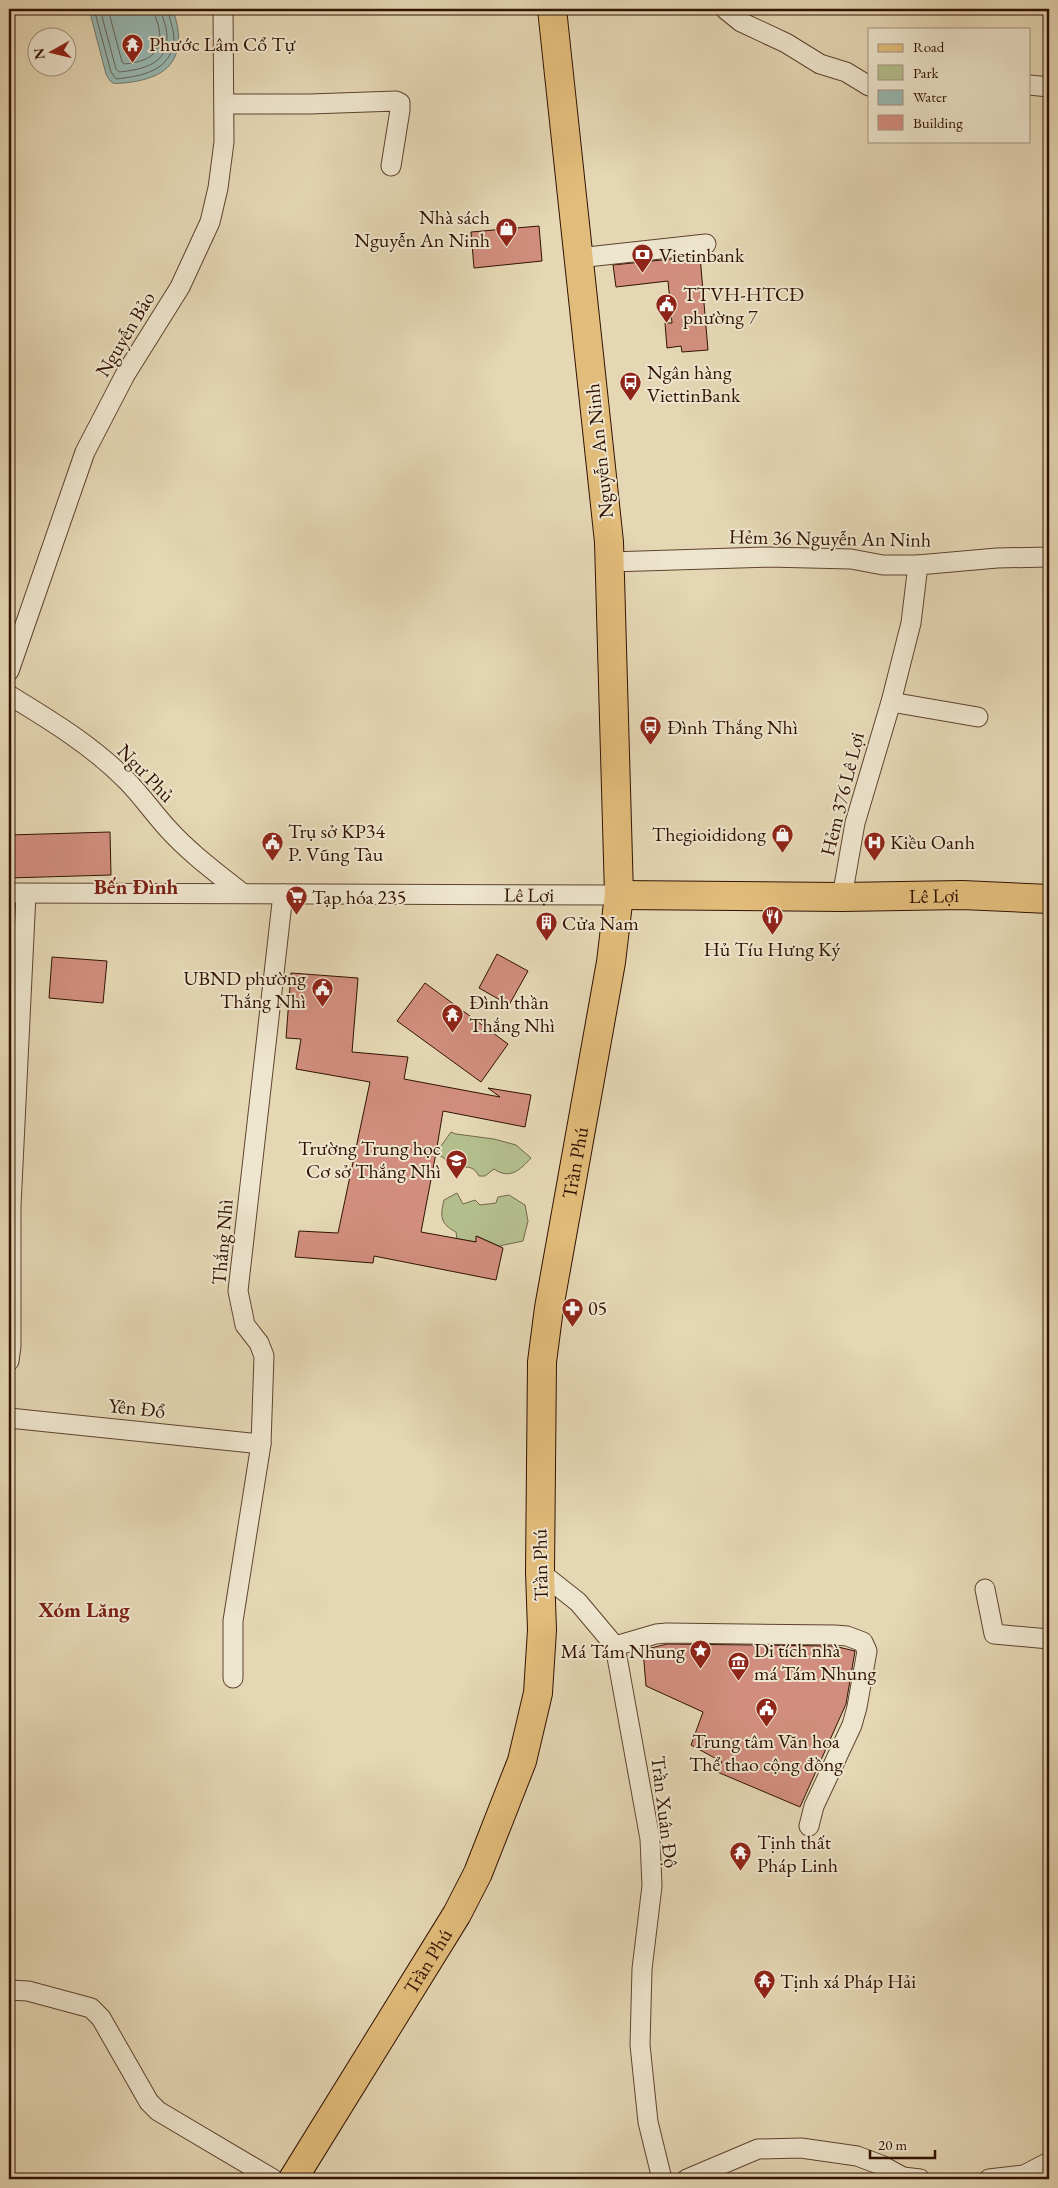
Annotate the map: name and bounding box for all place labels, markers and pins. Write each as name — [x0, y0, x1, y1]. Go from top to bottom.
place label: Phước Lâm Cổ Tự — [149, 31, 297, 57]
temple icon: Phước Lâm Cổ Tự — [121, 32, 145, 63]
place label: Nhà sách Nguyễn An Ninh — [354, 204, 490, 253]
shop icon: Nhà sách Nguyễn An Ninh — [494, 216, 518, 247]
place label: Vietinbank — [659, 242, 745, 268]
bank icon: Vietinbank — [631, 243, 655, 274]
place label: TTVH-HTCĐ phường 7 — [683, 281, 804, 330]
public building icon: TTVH-HTCĐ phường 7 — [655, 293, 679, 324]
place label: Ngân hàng ViettinBank — [647, 359, 741, 408]
bus stop icon: Ngân hàng ViettinBank — [619, 371, 643, 402]
place label: Đình Thắng Nhì — [667, 714, 798, 740]
bus stop icon: Đình Thắng Nhì — [639, 715, 663, 746]
place label: Trụ sở KP34 P. Vũng Tàu — [288, 818, 385, 867]
place label: Thegioididong — [652, 821, 766, 847]
shop icon: Thegioididong — [770, 822, 794, 853]
place label: Kiều Oanh — [890, 829, 975, 855]
hospital icon: Kiều Oanh — [862, 830, 886, 861]
public building icon: Trụ sở KP34 P. Vũng Tàu — [260, 831, 284, 862]
place label: Tạp hóa 235 — [312, 884, 406, 910]
supermarket icon: Tạp hóa 235 — [284, 885, 308, 916]
restaurant icon: Hủ Tíu Hưng Ký — [760, 905, 784, 936]
place label: Cửa Nam — [562, 910, 639, 936]
building icon: Cửa Nam — [534, 911, 558, 942]
place label: Hủ Tíu Hưng Ký — [704, 936, 841, 962]
place label: UBND phường Thắng Nhì — [184, 965, 306, 1014]
public building icon: UBND phường Thắng Nhì — [310, 977, 334, 1008]
place label: Đình thần Thắng Nhì — [469, 989, 555, 1038]
temple icon: Đình thần Thắng Nhì — [441, 1002, 465, 1033]
place label: Trường Trung học Cơ sở Thắng Nhì — [298, 1135, 441, 1184]
school or university icon: Trường Trung học Cơ sở Thắng Nhì — [445, 1148, 469, 1179]
place label: 05 — [588, 1295, 607, 1321]
pharmacy icon: 05 — [560, 1296, 584, 1327]
place label: Di tích nhà má Tám Nhung — [754, 1637, 877, 1686]
place label: Má Tám Nhung — [561, 1638, 685, 1664]
place icon: Má Tám Nhung — [689, 1639, 713, 1670]
museum icon: Di tích nhà má Tám Nhung — [726, 1650, 750, 1681]
public building icon: Trung tâm Văn hoa Thể thao cộng đồng — [754, 1697, 778, 1728]
place label: Trung tâm Văn hoa Thể thao cộng đồng — [689, 1728, 843, 1777]
place label: Tịnh thất Pháp Linh — [757, 1829, 838, 1878]
temple icon: Tịnh thất Pháp Linh — [729, 1841, 753, 1872]
place label: Tịnh xá Pháp Hải — [780, 1968, 916, 1994]
temple icon: Tịnh xá Pháp Hải — [752, 1969, 776, 2000]

